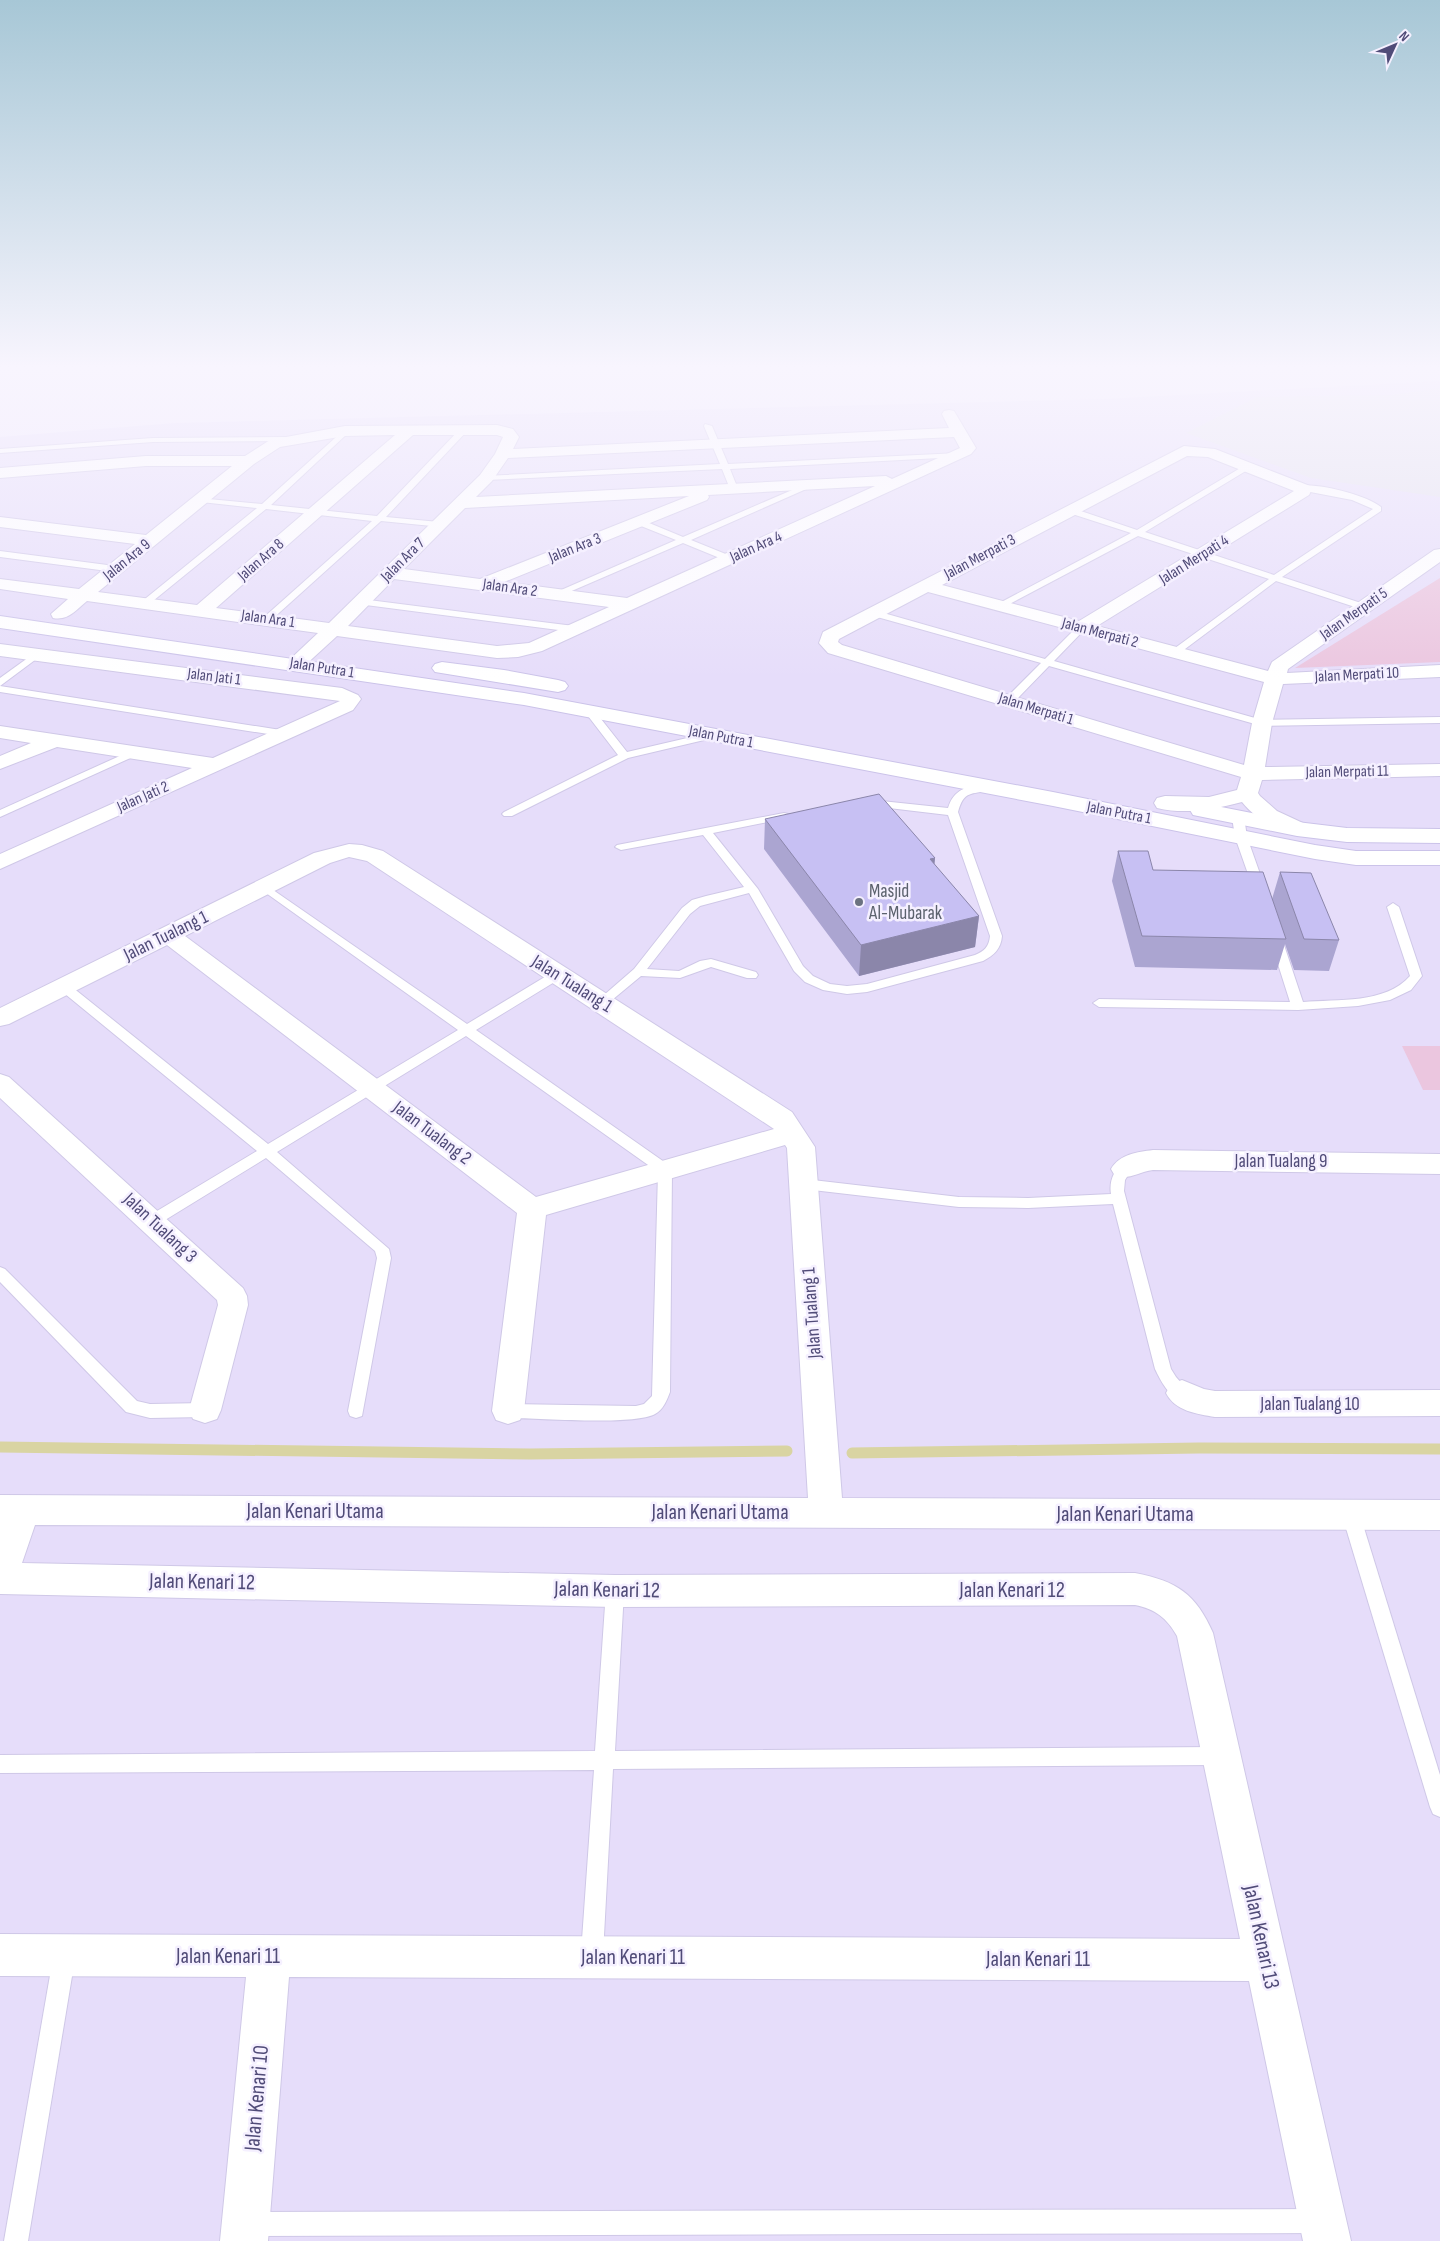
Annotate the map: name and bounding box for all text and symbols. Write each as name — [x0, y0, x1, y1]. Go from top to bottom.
north arrow — [1370, 20, 1420, 70]
text: N — [1395, 28, 1413, 45]
street label: Jalan Ara 4 — [726, 527, 785, 567]
street label: Jalan Ara 3 — [545, 529, 604, 567]
street label: Jalan Merpati 3 — [940, 530, 1019, 584]
street label: Jalan Merpati 4 — [1155, 531, 1233, 589]
street label: Jalan Ara 7 — [376, 534, 429, 587]
street label: Jalan Ara 9 — [99, 535, 154, 585]
street label: Jalan Ara 8 — [233, 535, 288, 586]
street label: Jalan Ara 2 — [481, 575, 538, 601]
street label: Jalan Merpati 5 — [1316, 584, 1391, 645]
street label: Jalan Ara 1 — [239, 606, 296, 632]
street label: Jalan Merpati 2 — [1059, 613, 1140, 652]
street label: Jalan Putra 1 — [287, 653, 356, 683]
street label: Jalan Merpati 10 — [1313, 663, 1400, 687]
street label: Jalan Jati 1 — [185, 664, 242, 690]
street label: Jalan Merpati 1 — [995, 688, 1076, 729]
street label: Jalan Putra 1 — [686, 721, 755, 753]
street label: Jalan Merpati 11 — [1304, 762, 1389, 782]
street label: Jalan Jati 2 — [113, 777, 172, 817]
street label: Jalan Putra 1 — [1084, 797, 1153, 829]
place label: Masjid Al-Mubarak — [868, 880, 943, 925]
marker: Masjid Al-Mubarak — [853, 896, 865, 908]
street label: Jalan Tualang 1 — [119, 906, 212, 967]
street label: Jalan Tualang 1 — [526, 950, 617, 1018]
street label: Jalan Tualang 2 — [387, 1095, 476, 1170]
street label: Jalan Tualang 9 — [1234, 1150, 1327, 1173]
street label: Jalan Tualang 3 — [118, 1187, 202, 1268]
street label: Jalan Tualang 1 — [797, 1266, 827, 1360]
street label: Jalan Tualang 10 — [1259, 1393, 1360, 1416]
street label: Jalan Kenari Utama — [245, 1498, 384, 1525]
street label: Jalan Kenari Utama — [650, 1499, 789, 1526]
street label: Jalan Kenari Utama — [1055, 1501, 1194, 1528]
street label: Jalan Kenari 12 — [148, 1568, 255, 1596]
street label: Jalan Kenari 12 — [553, 1576, 660, 1604]
street label: Jalan Kenari 12 — [958, 1577, 1065, 1604]
street label: Jalan Kenari 13 — [1237, 1882, 1285, 1991]
street label: Jalan Kenari 11 — [175, 1943, 280, 1970]
street label: Jalan Kenari 11 — [580, 1944, 685, 1971]
street label: Jalan Kenari 11 — [985, 1946, 1090, 1973]
street label: Jalan Kenari 10 — [239, 2044, 275, 2153]

